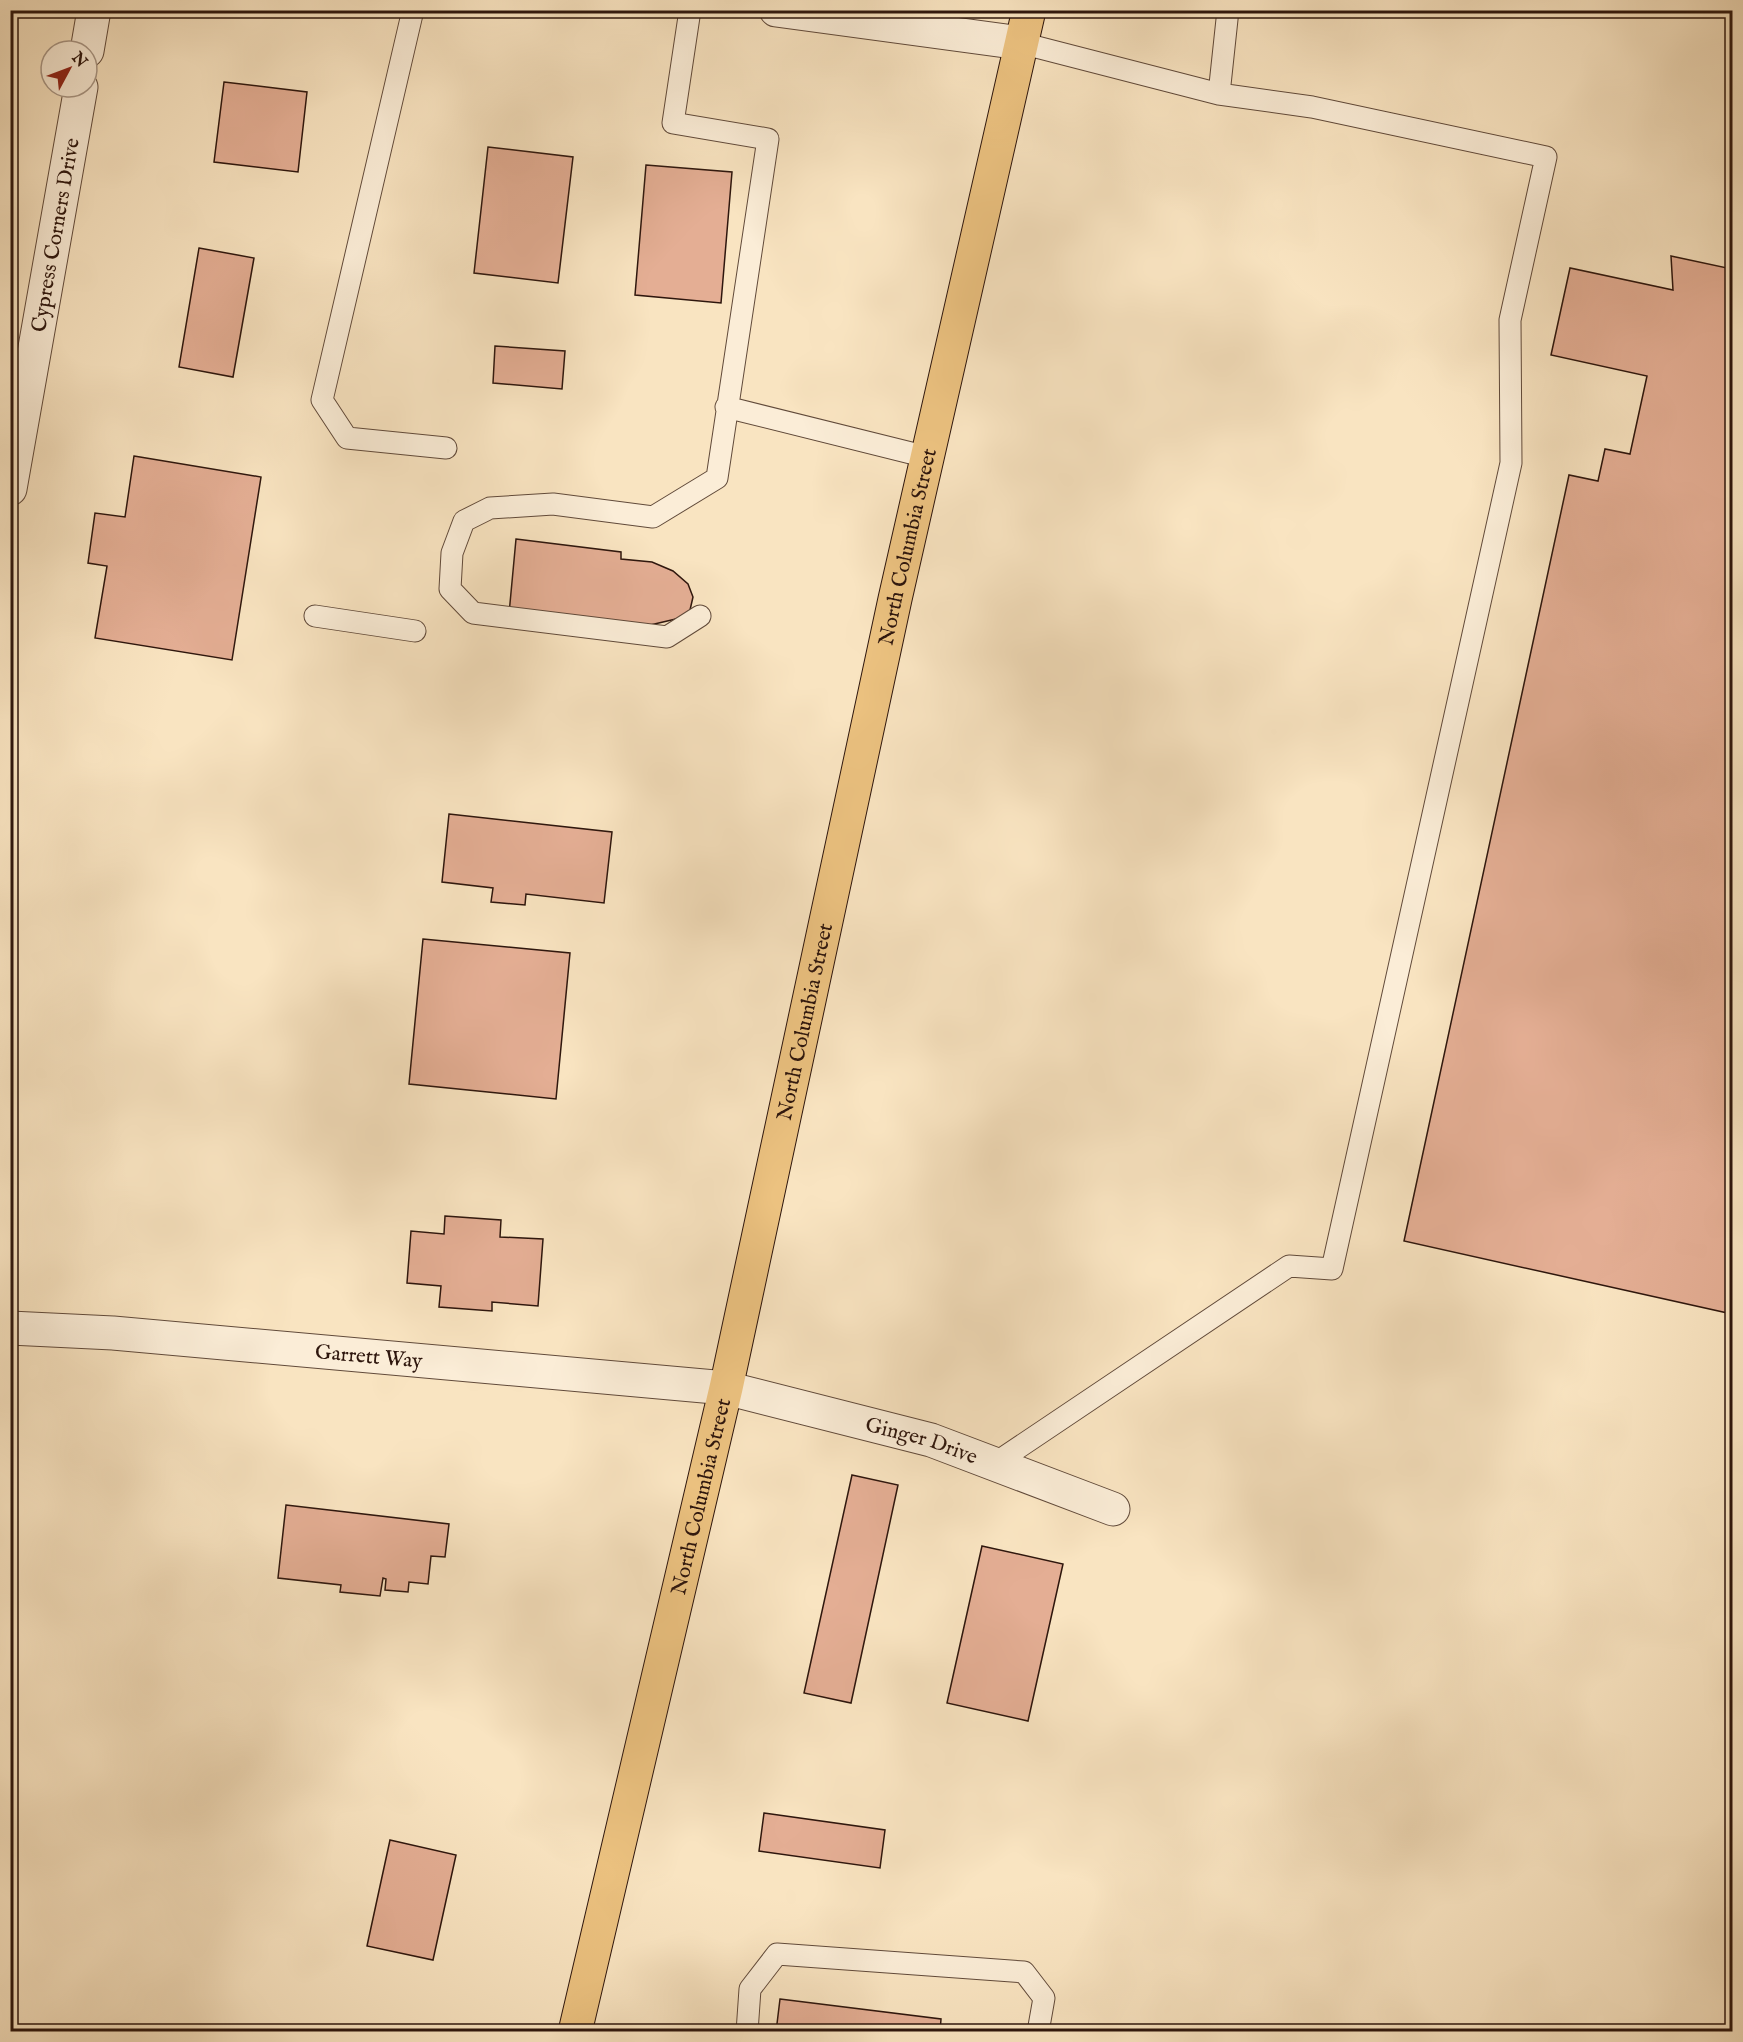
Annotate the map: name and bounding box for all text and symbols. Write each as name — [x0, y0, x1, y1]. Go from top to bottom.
north arrow — [39, 39, 99, 99]
text: N — [66, 48, 91, 72]
street label: Cypress Corners Drive — [26, 136, 87, 334]
street label: North Columbia Street — [873, 446, 944, 648]
street label: North Columbia Street — [772, 921, 840, 1123]
street label: Garrett Way — [314, 1339, 424, 1376]
street label: North Columbia Street — [666, 1396, 738, 1598]
street label: Ginger Drive — [862, 1412, 981, 1471]

